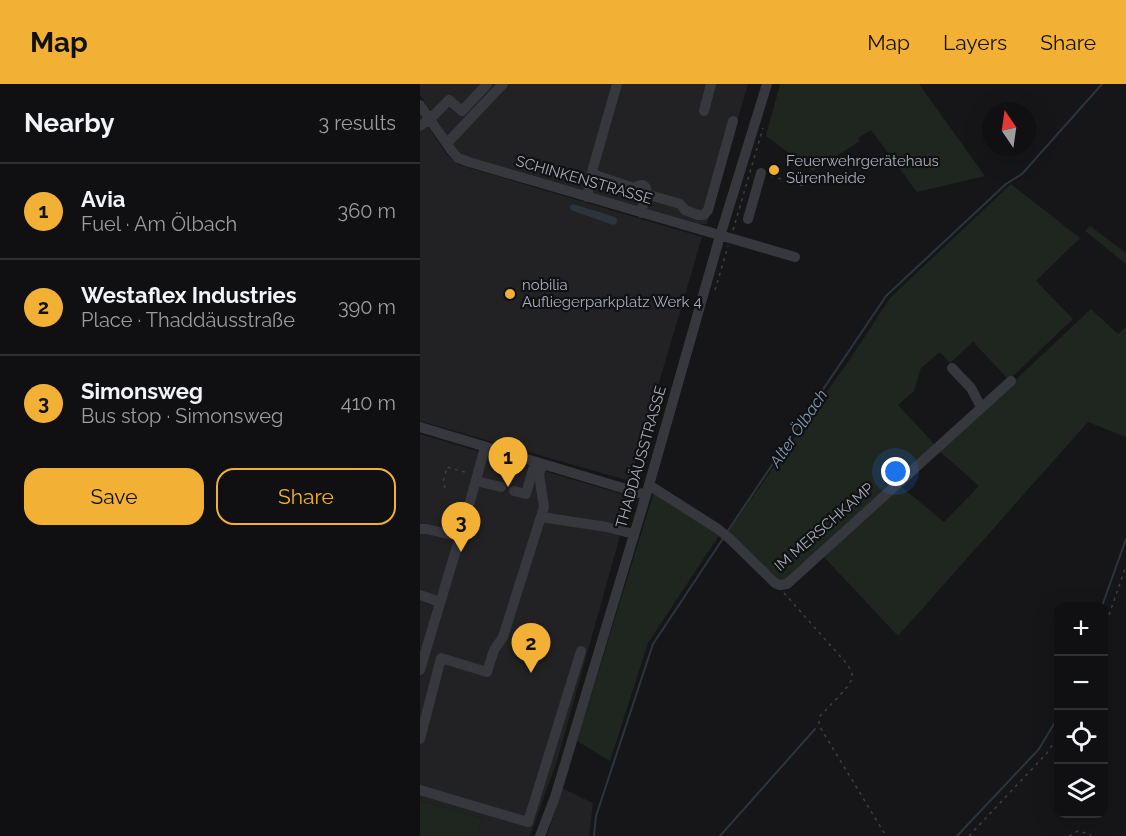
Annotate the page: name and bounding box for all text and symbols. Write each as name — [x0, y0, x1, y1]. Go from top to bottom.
text: Map — [30, 26, 88, 59]
text: Map — [867, 30, 910, 55]
text: Layers — [943, 30, 1007, 55]
text: Share — [1040, 30, 1096, 55]
north arrow — [982, 102, 1036, 156]
text: Nearby — [24, 108, 114, 138]
text: 3 results — [318, 111, 396, 135]
street label: SCHINKENSTRASSE — [514, 152, 654, 208]
place label: Feuerwehrgerätehaus Sürenheide — [786, 152, 939, 187]
marker: Feuerwehrgerätehaus Sürenheide — [767, 163, 781, 177]
text: Avia — [81, 186, 125, 212]
text: 1 — [39, 199, 48, 223]
text: 360 m — [338, 199, 396, 223]
text: Fuel · Am Ölbach — [81, 212, 237, 236]
place label: nobilia Aufliegerparkplatz Werk 4 — [522, 276, 702, 311]
text: Westaflex Industries — [81, 282, 297, 308]
marker: nobilia Aufliegerparkplatz Werk 4 — [503, 287, 517, 301]
text: 2 — [38, 295, 49, 319]
text: 390 m — [338, 295, 396, 319]
text: Place · Thaddäusstraße — [81, 308, 295, 332]
text: Simonsweg — [81, 378, 203, 404]
street label: THADDÄUSSTRASSE — [611, 384, 670, 530]
water label: Alter Ölbach — [764, 385, 831, 471]
text: 3 — [38, 391, 49, 415]
text: 410 m — [341, 391, 396, 415]
text: Bus stop · Simonsweg — [81, 404, 283, 428]
pin: 1 — [488, 438, 527, 487]
your location — [881, 457, 910, 486]
button: Save — [24, 468, 204, 525]
button: Share — [216, 468, 396, 525]
street label: IM MERSCHKAMP — [771, 479, 877, 575]
pin: 3 — [442, 502, 480, 552]
map controls — [1054, 602, 1108, 818]
button: + — [1054, 602, 1108, 656]
pin: 2 — [512, 624, 550, 673]
button: − — [1054, 656, 1108, 710]
button: locate — [1054, 710, 1108, 764]
button: layers — [1054, 764, 1108, 818]

